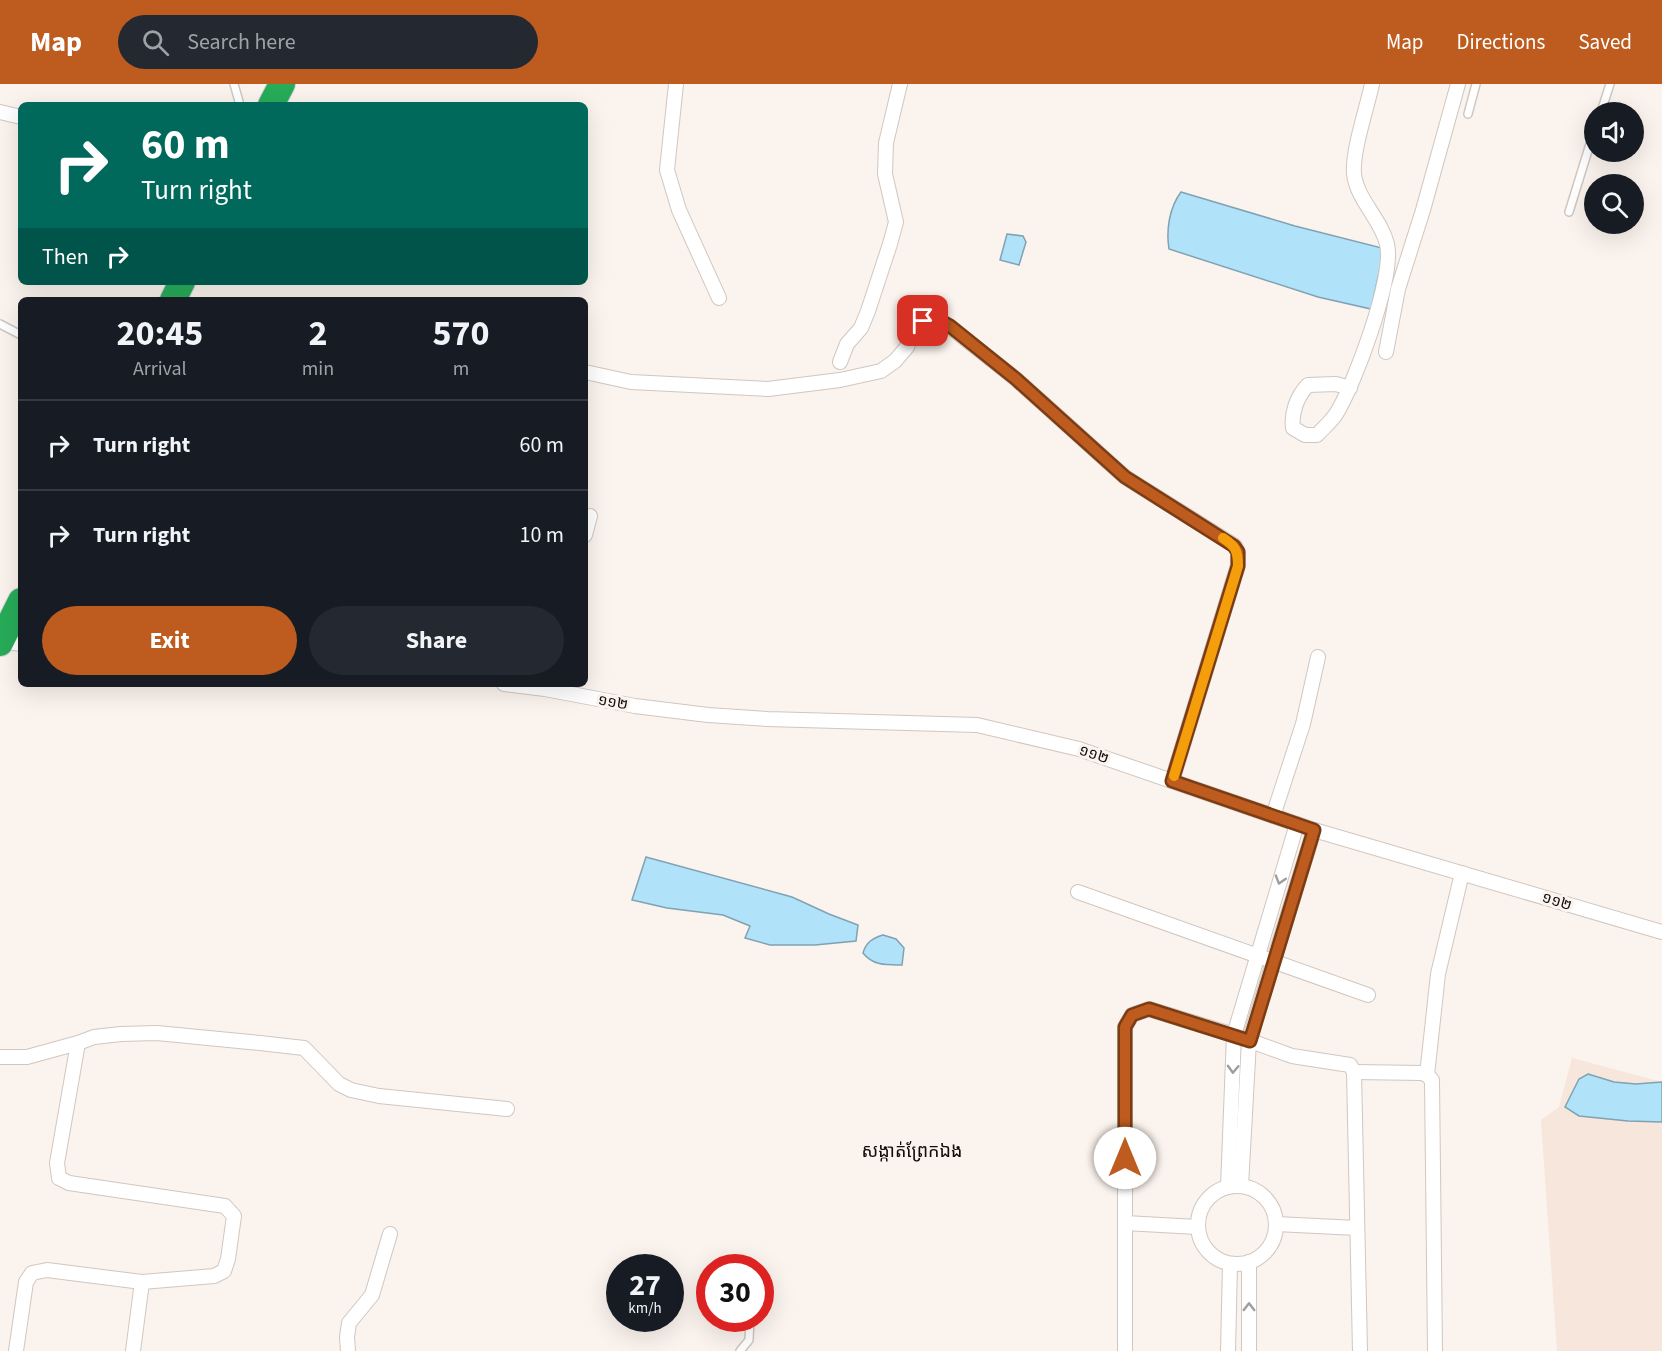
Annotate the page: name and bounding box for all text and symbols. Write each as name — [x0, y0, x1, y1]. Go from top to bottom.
search box — [118, 15, 538, 69]
text: Map — [30, 22, 82, 62]
icon: search — [139, 26, 172, 59]
text: Search here — [187, 26, 296, 58]
text: Map — [1386, 27, 1424, 57]
text: Directions — [1457, 27, 1545, 57]
text: Saved — [1578, 27, 1632, 57]
map controls — [1584, 102, 1644, 234]
button: sound — [1584, 102, 1644, 162]
text: 60 m — [141, 115, 230, 175]
icon: right — [42, 126, 120, 204]
text: Turn right — [141, 171, 252, 210]
button: search — [1584, 174, 1644, 234]
icon: right — [101, 240, 134, 273]
text: Then — [42, 241, 89, 273]
pin — [897, 295, 948, 346]
icon: arrive — [906, 304, 939, 337]
text: 20:45 — [116, 308, 203, 359]
text: 2 — [308, 308, 327, 359]
text: 570 — [433, 308, 490, 359]
text: Arrival — [133, 355, 187, 383]
text: min — [302, 355, 334, 383]
text: m — [453, 355, 469, 383]
icon: right — [42, 429, 75, 462]
text: Turn right — [93, 429, 190, 461]
text: 60 m — [519, 429, 564, 461]
icon: right — [42, 519, 75, 552]
text: Turn right — [93, 519, 190, 551]
text: 10 m — [519, 519, 564, 551]
button: Exit — [42, 606, 297, 675]
button: Share — [309, 606, 564, 675]
street label: ១១២ — [596, 690, 630, 715]
street label: ១១២ — [1076, 740, 1112, 769]
one-way arrow — [1275, 874, 1287, 885]
street label: ១១២ — [1539, 887, 1574, 916]
one-way arrow — [1226, 1064, 1239, 1073]
position arrow — [1093, 1126, 1157, 1190]
district label: សង្កាត់ព្រែកឯង — [862, 1139, 962, 1164]
speed limit sign: 30 — [696, 1254, 774, 1332]
text: 27 — [629, 1264, 661, 1307]
text: km/h — [628, 1298, 662, 1319]
one-way arrow — [1243, 1302, 1255, 1311]

